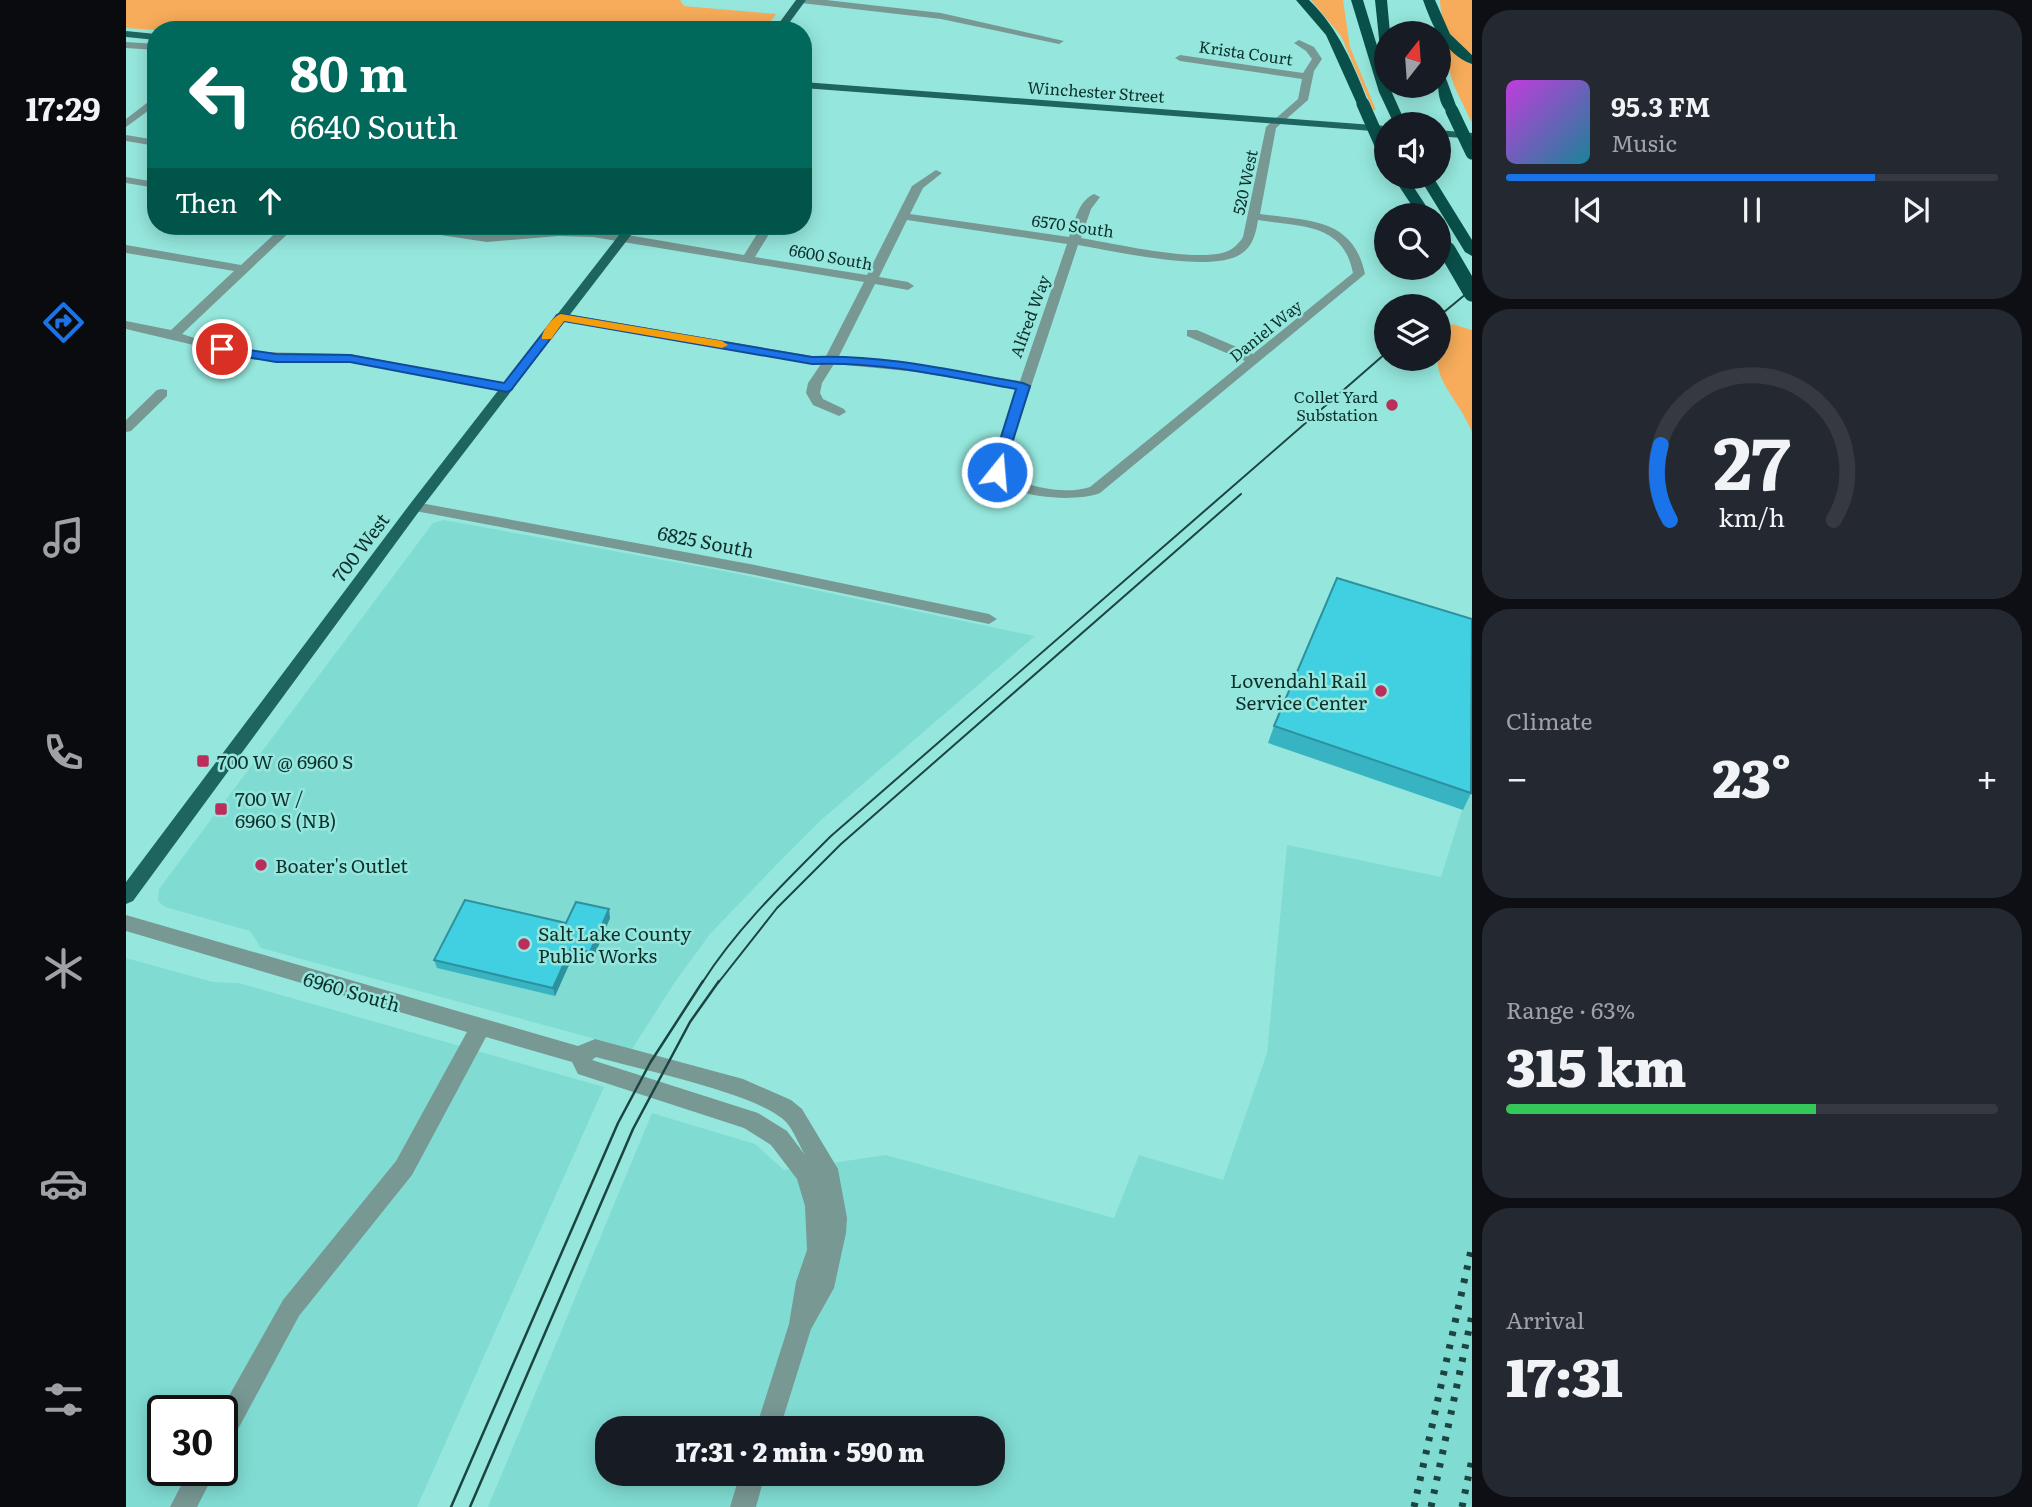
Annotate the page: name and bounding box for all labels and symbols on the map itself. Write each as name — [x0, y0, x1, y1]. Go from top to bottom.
north arrow — [1374, 21, 1451, 98]
street label: Krista Court — [1197, 34, 1295, 71]
street label: Winchester Street — [1027, 74, 1166, 108]
street label: 520 West — [1225, 147, 1263, 217]
street label: 6570 South — [1030, 207, 1116, 243]
street label: 6600 South — [787, 237, 875, 275]
street label: Alfred Way — [1003, 271, 1055, 361]
street label: Daniel Way — [1223, 293, 1307, 367]
pin — [192, 319, 252, 379]
place label: Collet Yard Substation — [1294, 384, 1378, 426]
marker: Collet Yard Substation — [1384, 397, 1400, 413]
position arrow — [960, 435, 1034, 509]
street label: 700 West — [325, 506, 395, 587]
street label: 6825 South — [655, 518, 757, 564]
place label: Lovendahl Rail Service Center — [1230, 666, 1367, 716]
marker: Lovendahl Rail Service Center — [1373, 683, 1389, 699]
place label: 700 W @ 6960 S — [217, 747, 353, 775]
marker: 700 W @ 6960 S — [195, 753, 211, 769]
place label: 700 W / 6960 S (NB) — [235, 784, 336, 834]
marker: 700 W / 6960 S (NB) — [213, 801, 229, 817]
place label: Boater's Outlet — [275, 851, 408, 879]
marker: Boater's Outlet — [253, 857, 269, 873]
place label: Salt Lake County Public Works — [538, 919, 691, 969]
marker: Salt Lake County Public Works — [516, 936, 532, 952]
street label: 6960 South — [300, 964, 404, 1018]
speed limit sign: 30 — [147, 1395, 238, 1486]

